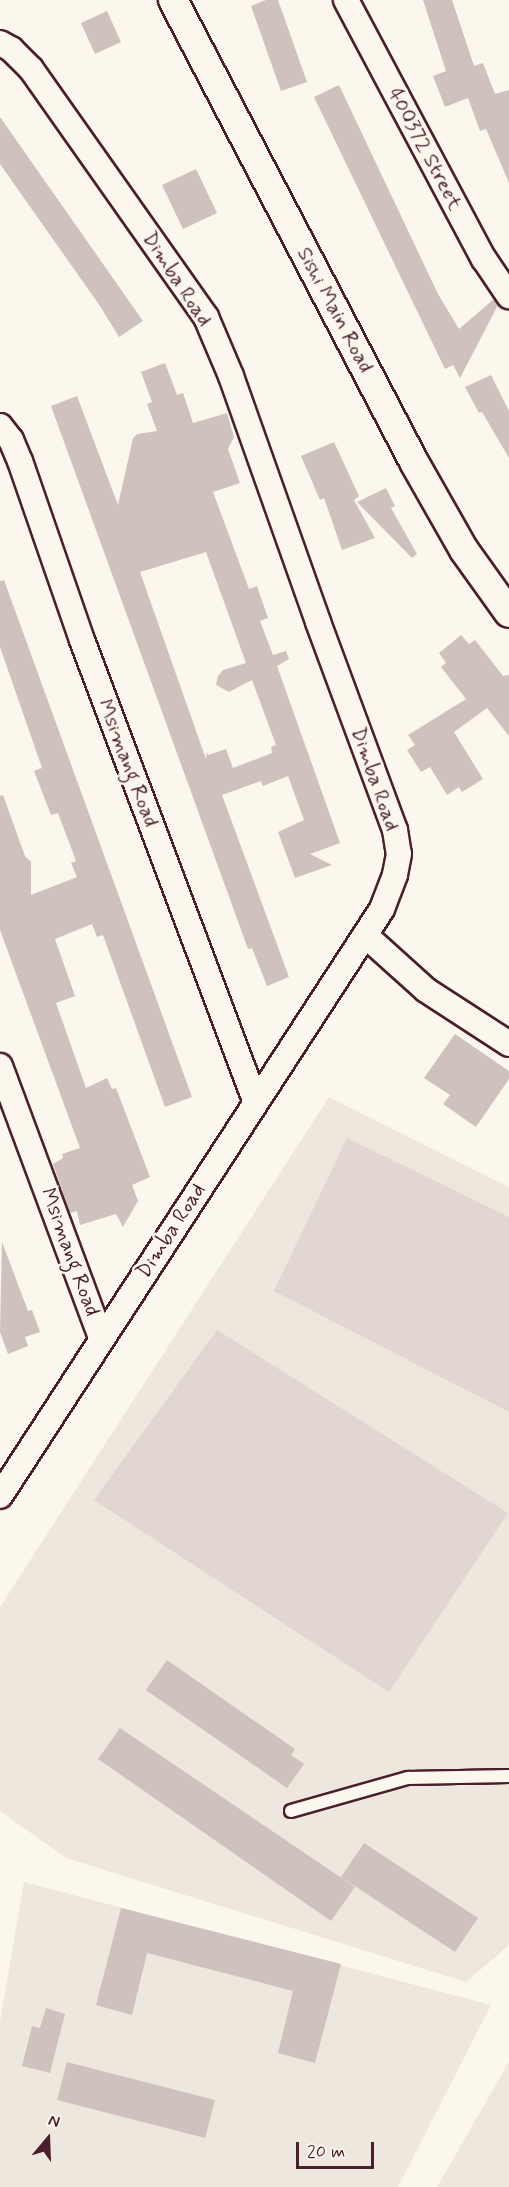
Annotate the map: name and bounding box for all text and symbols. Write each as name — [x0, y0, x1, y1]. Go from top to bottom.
street label: 400372 Street — [382, 83, 468, 215]
street label: Dimba Road — [137, 227, 217, 331]
street label: Sishi Main Road — [291, 243, 379, 377]
street label: Msimang Road — [92, 696, 164, 830]
street label: Dimba Road — [345, 724, 405, 834]
street label: Dimba Road — [131, 1179, 211, 1283]
street label: Msimang Road — [35, 1185, 105, 1319]
north arrow — [18, 2109, 78, 2169]
text: N — [46, 2110, 62, 2133]
scale bar — [299, 2130, 377, 2168]
text: 20 m — [307, 2140, 345, 2164]

